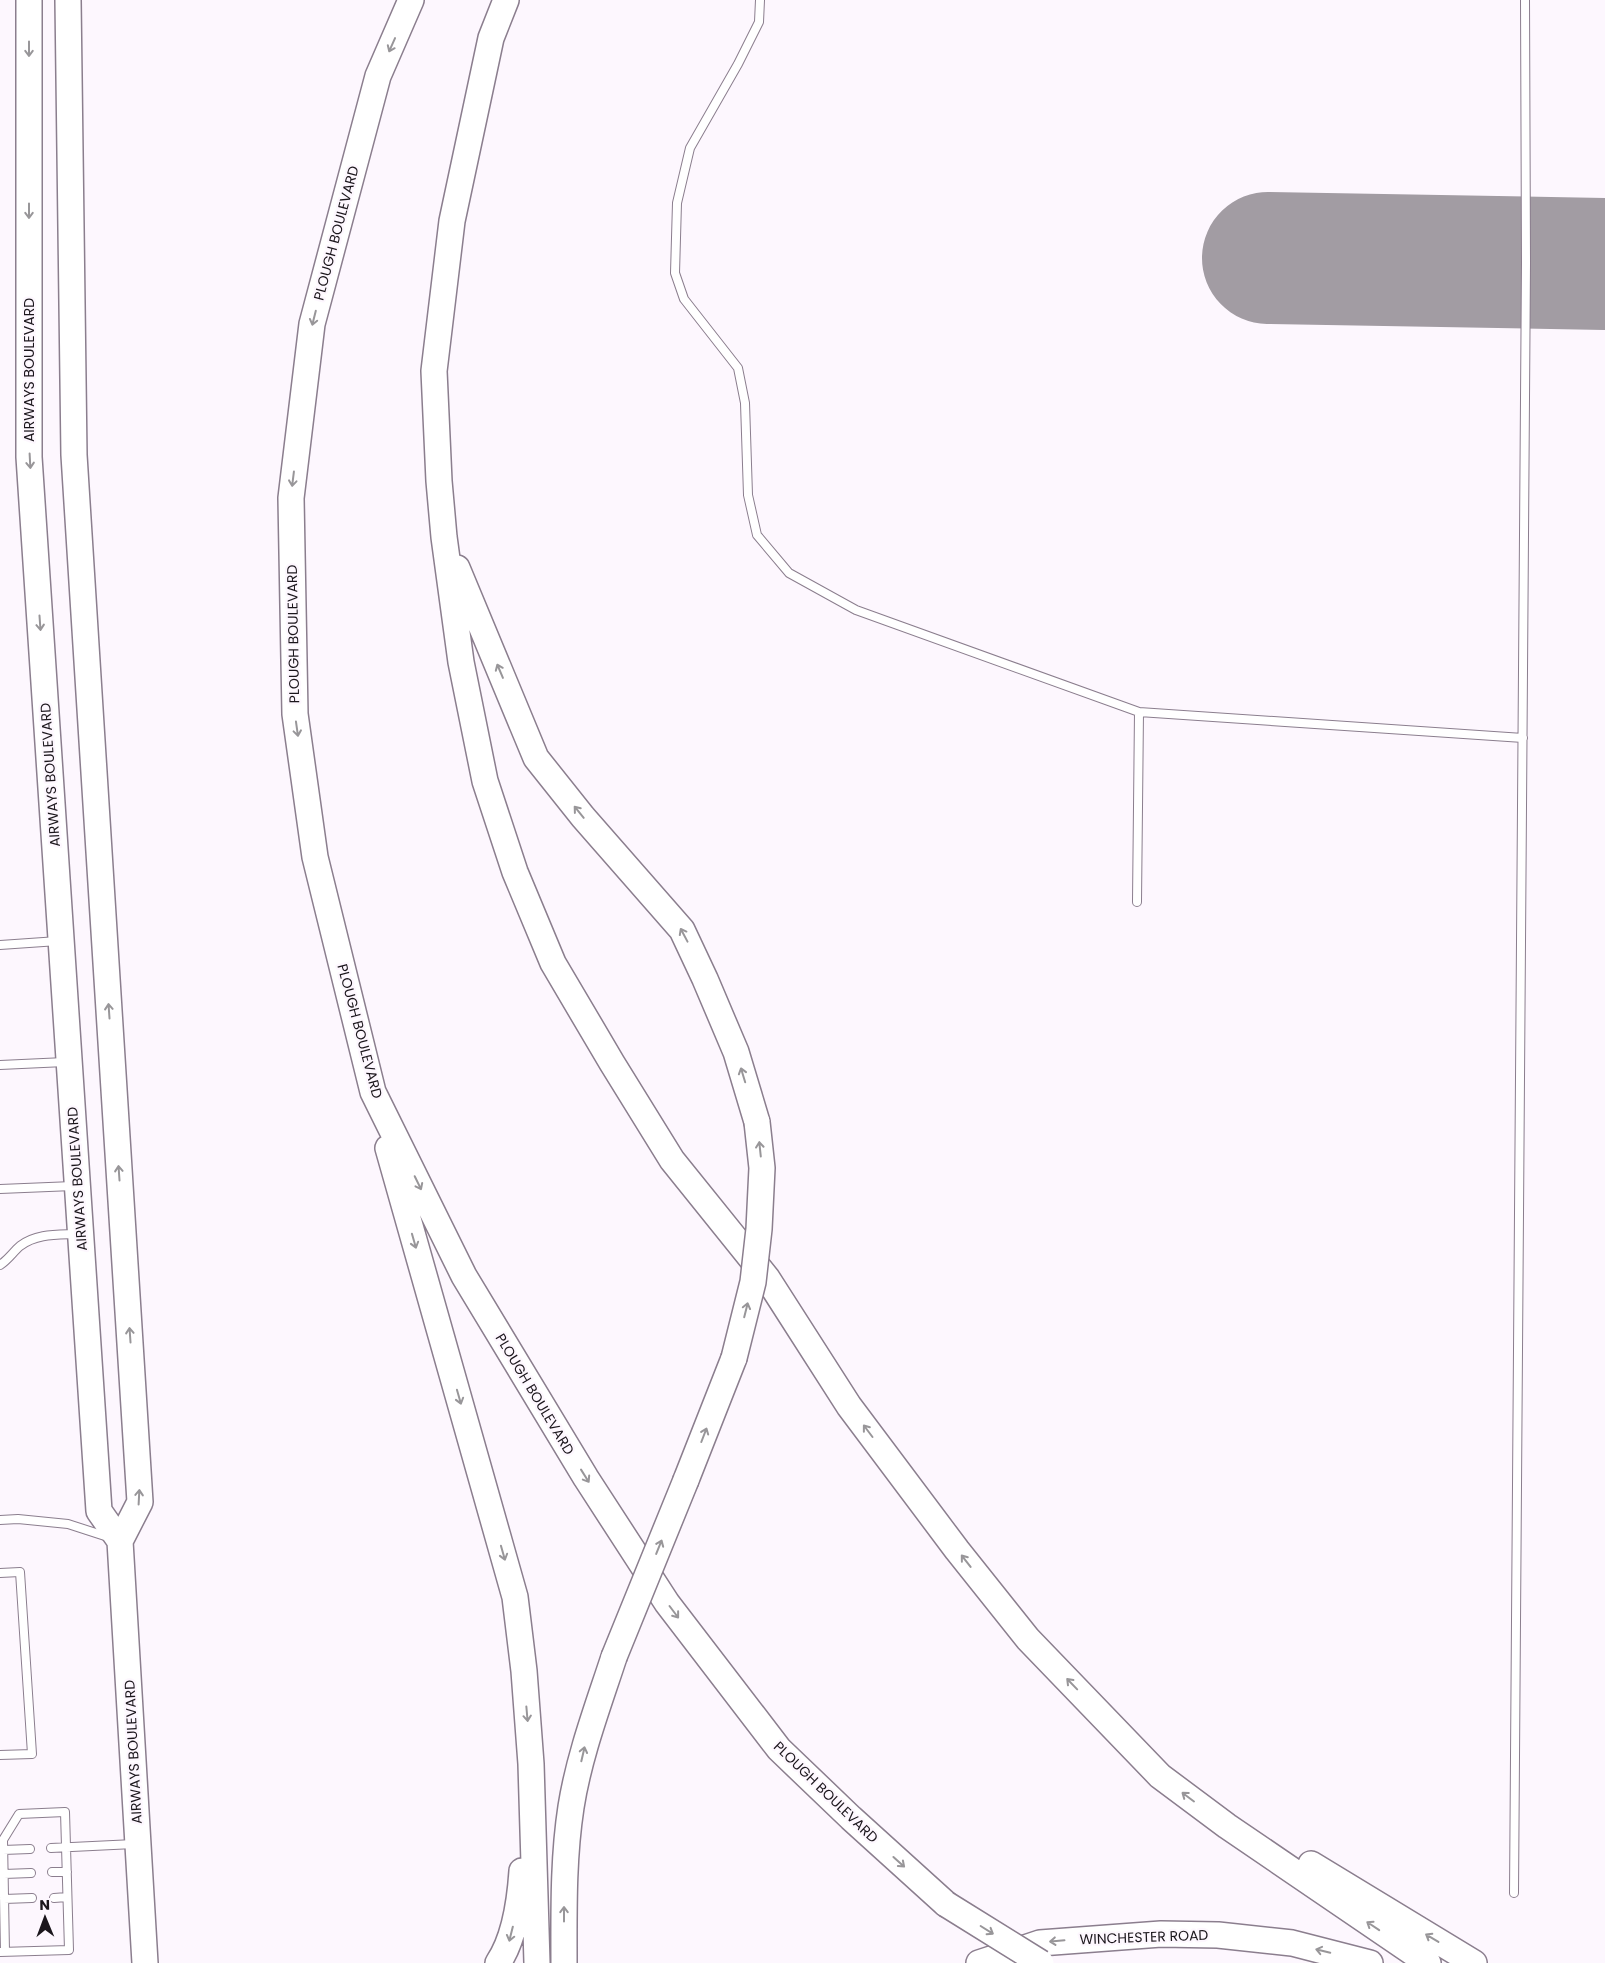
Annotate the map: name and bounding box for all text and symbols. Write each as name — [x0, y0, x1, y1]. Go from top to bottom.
one-way arrow — [386, 37, 396, 52]
one-way arrow — [24, 40, 34, 56]
street label: PLOUGH BOULEVARD — [308, 163, 364, 302]
one-way arrow — [24, 202, 34, 219]
street label: AIRWAYS BOULEVARD — [19, 298, 39, 442]
one-way arrow — [309, 310, 318, 326]
one-way arrow — [25, 453, 34, 469]
one-way arrow — [288, 471, 298, 487]
street label: PLOUGH BOULEVARD — [282, 564, 304, 703]
one-way arrow — [36, 615, 45, 631]
one-way arrow — [495, 664, 504, 679]
street label: AIRWAYS BOULEVARD — [35, 702, 65, 848]
one-way arrow — [292, 721, 302, 737]
one-way arrow — [574, 805, 585, 818]
one-way arrow — [679, 928, 689, 943]
street label: PLOUGH BOULEVARD — [332, 962, 388, 1101]
one-way arrow — [104, 1003, 113, 1019]
one-way arrow — [737, 1067, 747, 1083]
street label: AIRWAYS BOULEVARD — [62, 1106, 92, 1252]
one-way arrow — [755, 1142, 765, 1158]
one-way arrow — [115, 1165, 124, 1181]
one-way arrow — [414, 1175, 423, 1190]
one-way arrow — [410, 1232, 420, 1248]
one-way arrow — [742, 1303, 751, 1319]
one-way arrow — [125, 1327, 134, 1343]
street label: PLOUGH BOULEVARD — [491, 1329, 579, 1459]
one-way arrow — [454, 1388, 464, 1404]
one-way arrow — [863, 1424, 873, 1438]
one-way arrow — [700, 1428, 709, 1443]
one-way arrow — [581, 1469, 591, 1483]
one-way arrow — [134, 1490, 143, 1506]
one-way arrow — [655, 1540, 664, 1555]
one-way arrow — [498, 1545, 508, 1561]
one-way arrow — [961, 1554, 971, 1568]
one-way arrow — [669, 1605, 680, 1618]
one-way arrow — [1066, 1678, 1078, 1690]
street label: AIRWAYS BOULEVARD — [119, 1679, 147, 1825]
one-way arrow — [522, 1705, 532, 1721]
street label: PLOUGH BOULEVARD — [769, 1737, 883, 1847]
one-way arrow — [579, 1746, 589, 1762]
one-way arrow — [1181, 1792, 1195, 1802]
one-way arrow — [893, 1856, 906, 1868]
north arrow — [20, 1893, 70, 1943]
text: N — [39, 1895, 50, 1915]
one-way arrow — [559, 1907, 569, 1923]
one-way arrow — [1366, 1920, 1380, 1931]
one-way arrow — [505, 1925, 515, 1941]
street label: WINCHESTER ROAD — [1079, 1925, 1209, 1949]
one-way arrow — [980, 1926, 994, 1936]
one-way arrow — [1426, 1932, 1440, 1942]
one-way arrow — [1049, 1936, 1065, 1946]
one-way arrow — [1315, 1946, 1331, 1955]

